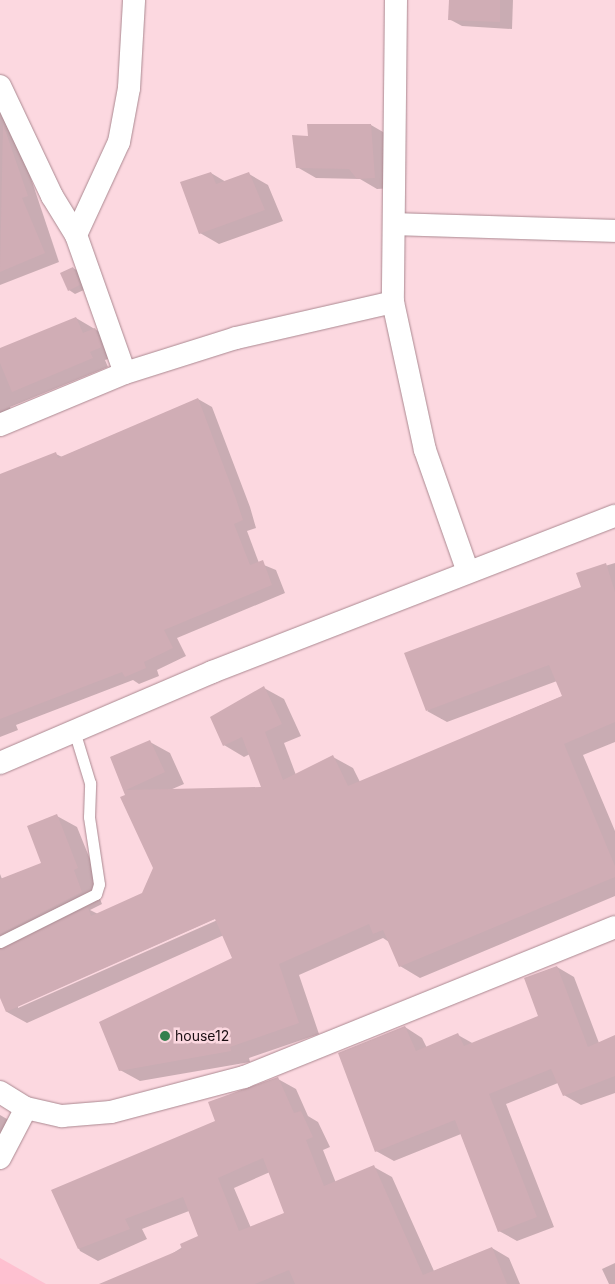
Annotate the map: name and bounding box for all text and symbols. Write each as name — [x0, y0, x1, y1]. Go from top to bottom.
place label: house12 — [175, 1028, 229, 1044]
marker: house12 — [159, 1030, 171, 1042]

